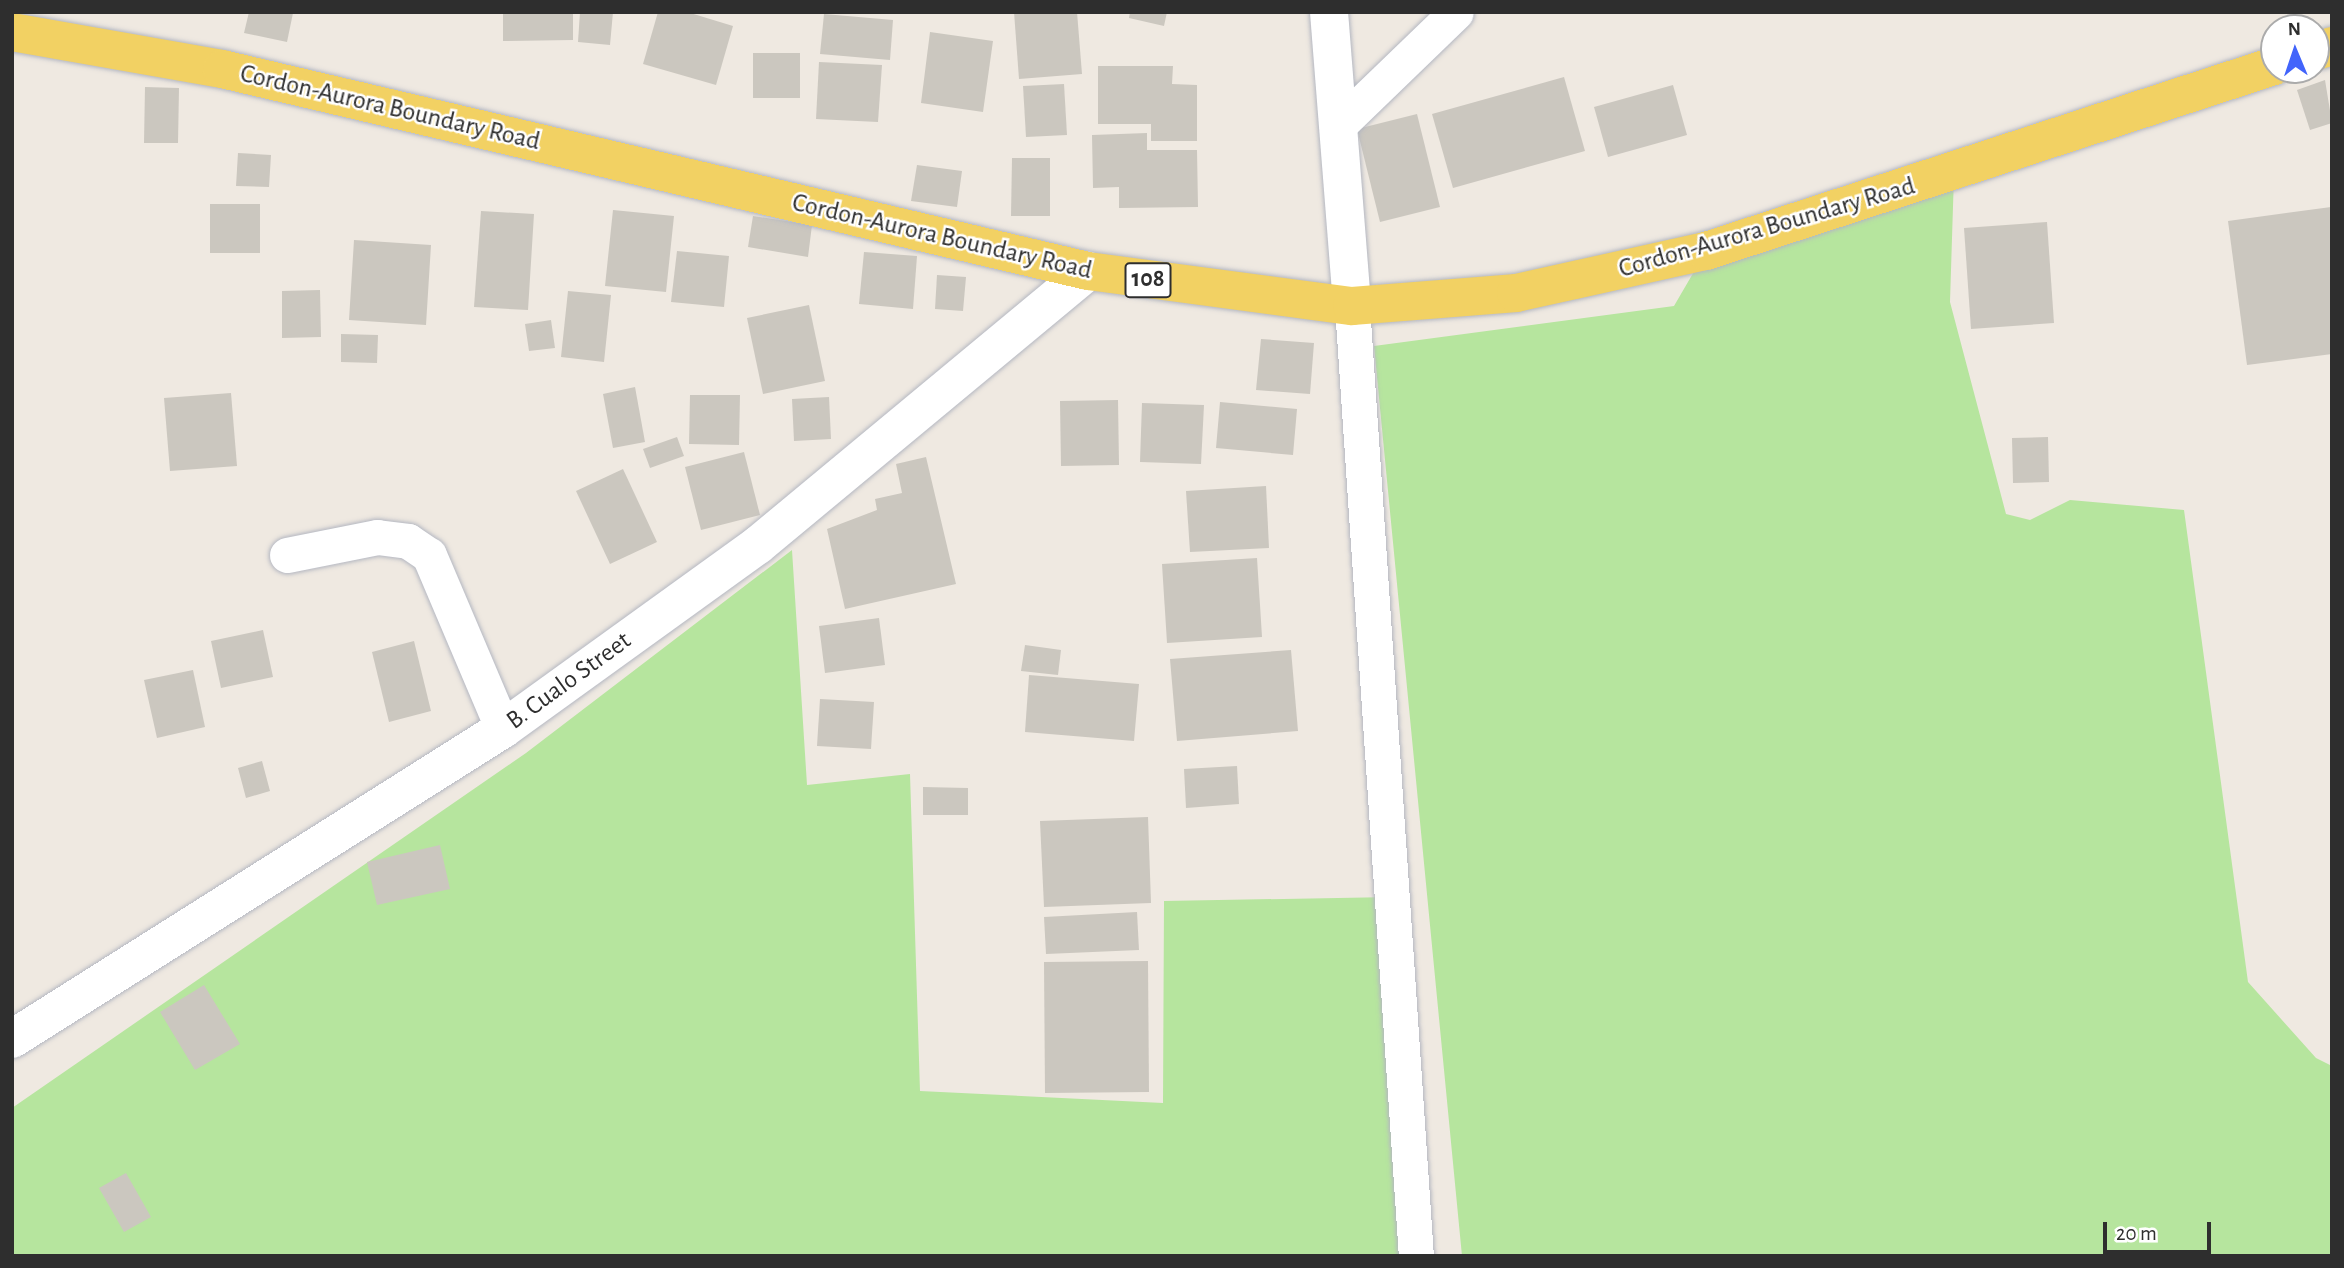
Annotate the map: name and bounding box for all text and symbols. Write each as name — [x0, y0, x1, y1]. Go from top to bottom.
north arrow — [2260, 14, 2330, 84]
text: N — [2287, 20, 2301, 39]
street label: Cordon-Aurora Boundary Road — [237, 58, 543, 158]
street label: Cordon-Aurora Boundary Road — [1615, 171, 1919, 285]
street label: Cordon-Aurora Boundary Road — [789, 187, 1095, 287]
road number: 108 — [1124, 260, 1172, 300]
street label: B. Cualo Street — [501, 625, 637, 737]
scale bar — [2106, 1208, 2214, 1252]
text: 20 m — [2116, 1223, 2157, 1244]

